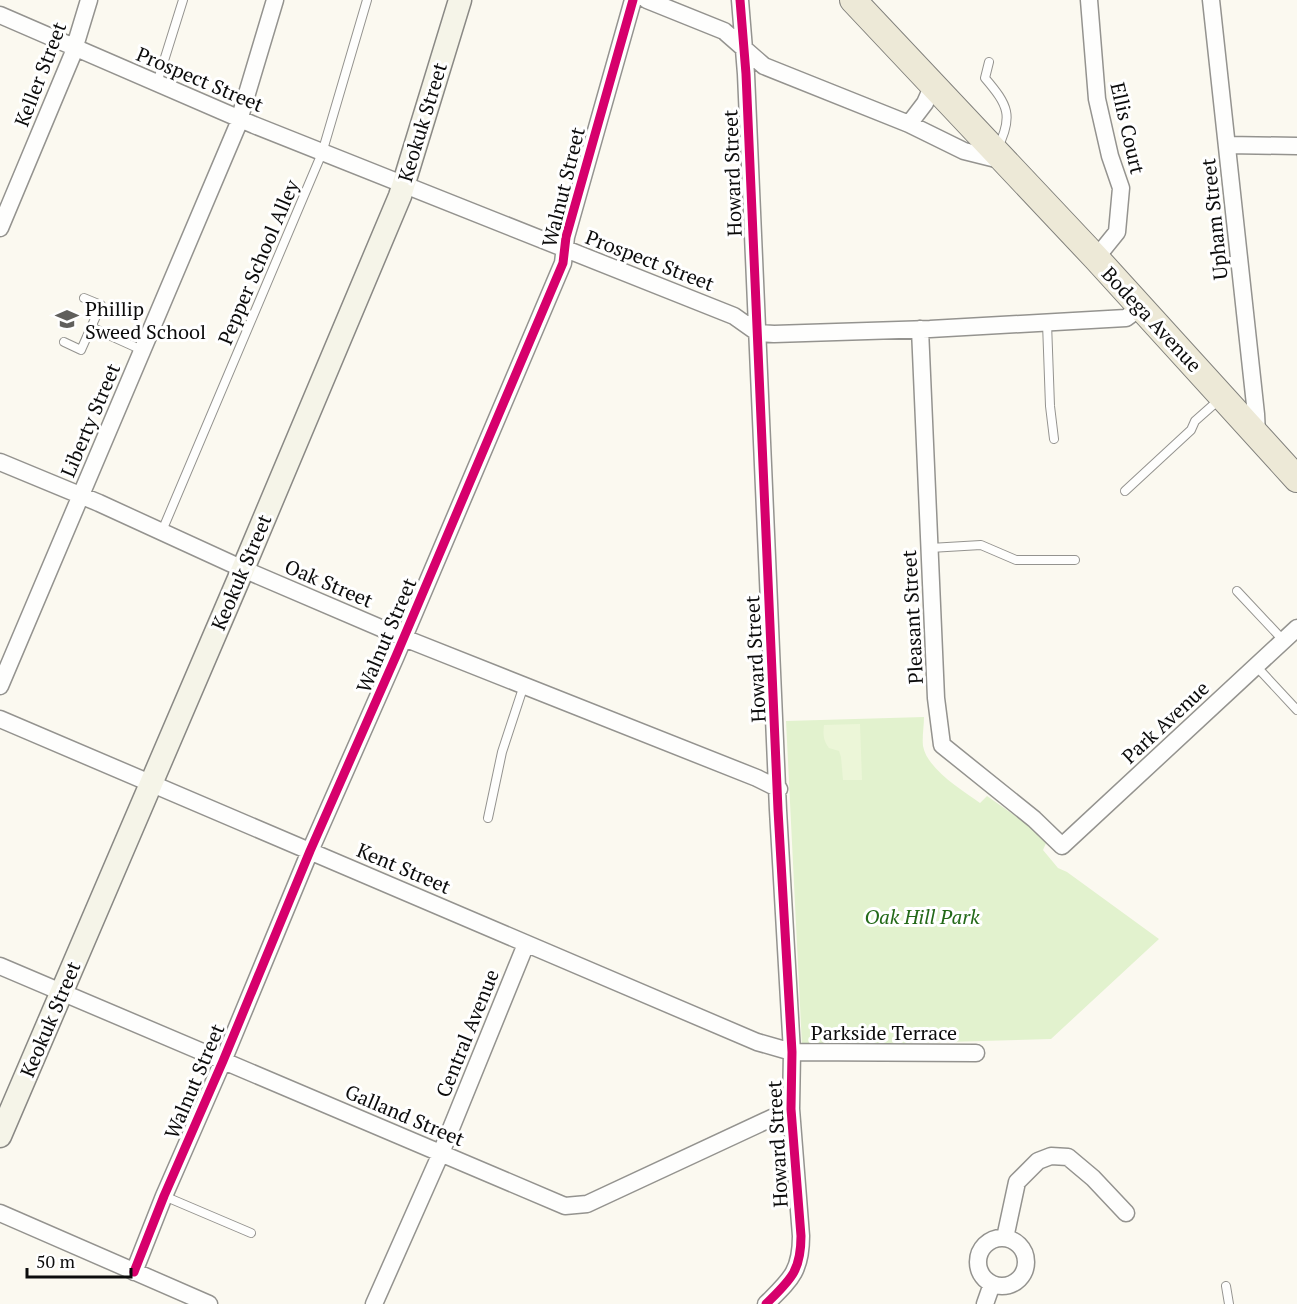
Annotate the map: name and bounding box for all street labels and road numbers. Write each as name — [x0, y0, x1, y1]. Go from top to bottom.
street label: Keller Street — [8, 17, 73, 130]
street label: Prospect Street — [132, 40, 268, 118]
street label: Keokuk Street — [391, 58, 453, 185]
street label: Ellis Court — [1104, 80, 1152, 177]
street label: Howard Street — [716, 108, 748, 237]
street label: Walnut Street — [535, 124, 591, 250]
street label: Upham Street — [1194, 156, 1234, 281]
street label: Pepper School Alley — [211, 175, 305, 349]
street label: Prospect Street — [582, 223, 719, 297]
street label: Bodega Avenue — [1096, 260, 1208, 378]
street label: Liberty Street — [54, 358, 126, 481]
street label: Keokuk Street — [204, 509, 278, 634]
street label: Pleasant Street — [895, 549, 929, 685]
street label: Oak Street — [281, 552, 378, 614]
street label: Walnut Street — [350, 573, 423, 697]
street label: Howard Street — [738, 594, 772, 723]
street label: Park Avenue — [1116, 675, 1214, 769]
street label: Kent Street — [353, 836, 456, 900]
street label: Keokuk Street — [13, 956, 87, 1081]
street label: Central Avenue — [429, 965, 505, 1101]
street label: Walnut Street — [158, 1019, 231, 1143]
street label: Parkside Terrace — [811, 1019, 957, 1046]
street label: Galland Street — [341, 1078, 469, 1153]
street label: Howard Street — [760, 1079, 794, 1208]

